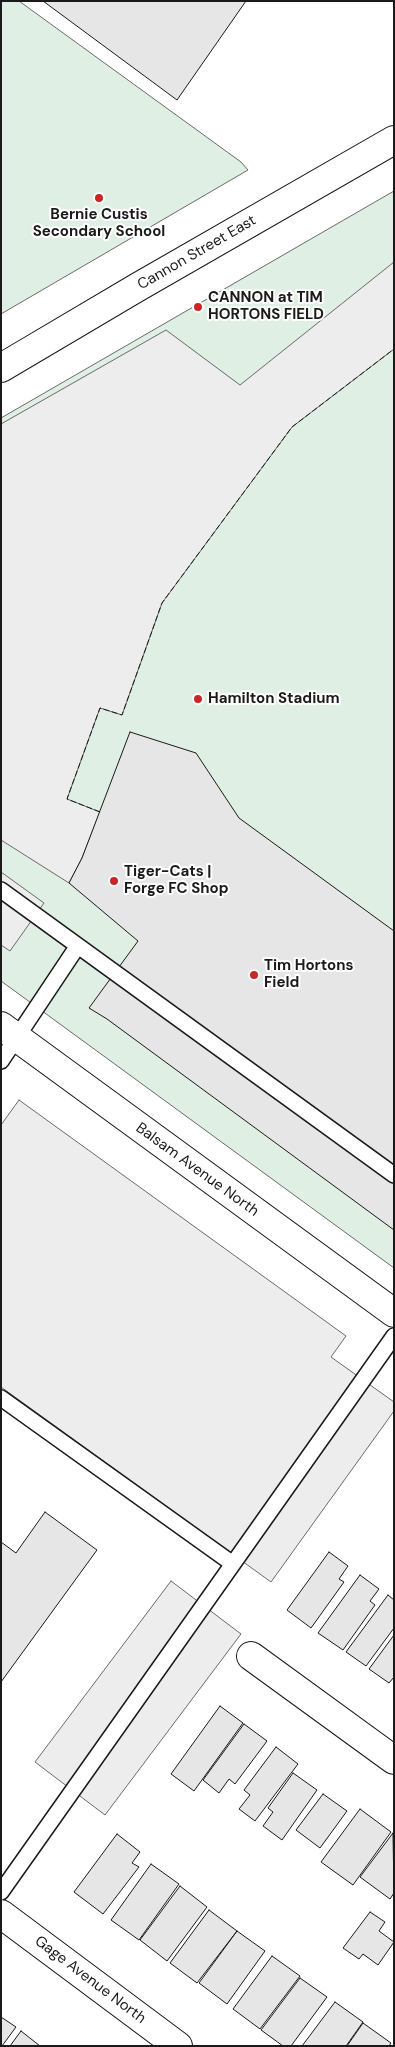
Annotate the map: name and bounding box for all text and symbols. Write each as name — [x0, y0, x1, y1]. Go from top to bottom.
marker: Bernie Custis Secondary School — [93, 192, 105, 204]
place label: Bernie Custis Secondary School — [33, 206, 165, 241]
street label: Cannon Street East — [135, 212, 259, 294]
place label: CANNON at TIM HORTONS FIELD — [208, 289, 324, 324]
marker: CANNON at TIM HORTONS FIELD — [192, 301, 204, 313]
place label: Hamilton Stadium — [208, 690, 340, 708]
marker: Hamilton Stadium — [192, 693, 204, 705]
place label: Tiger-Cats | Forge FC Shop — [124, 863, 228, 898]
marker: Tiger-Cats | Forge FC Shop — [108, 875, 120, 887]
place label: Tim Hortons Field — [264, 957, 353, 992]
marker: Tim Hortons Field — [248, 969, 260, 981]
street label: Balsam Avenue North — [132, 1119, 262, 1221]
street label: Gage Avenue North — [31, 1932, 149, 2028]

